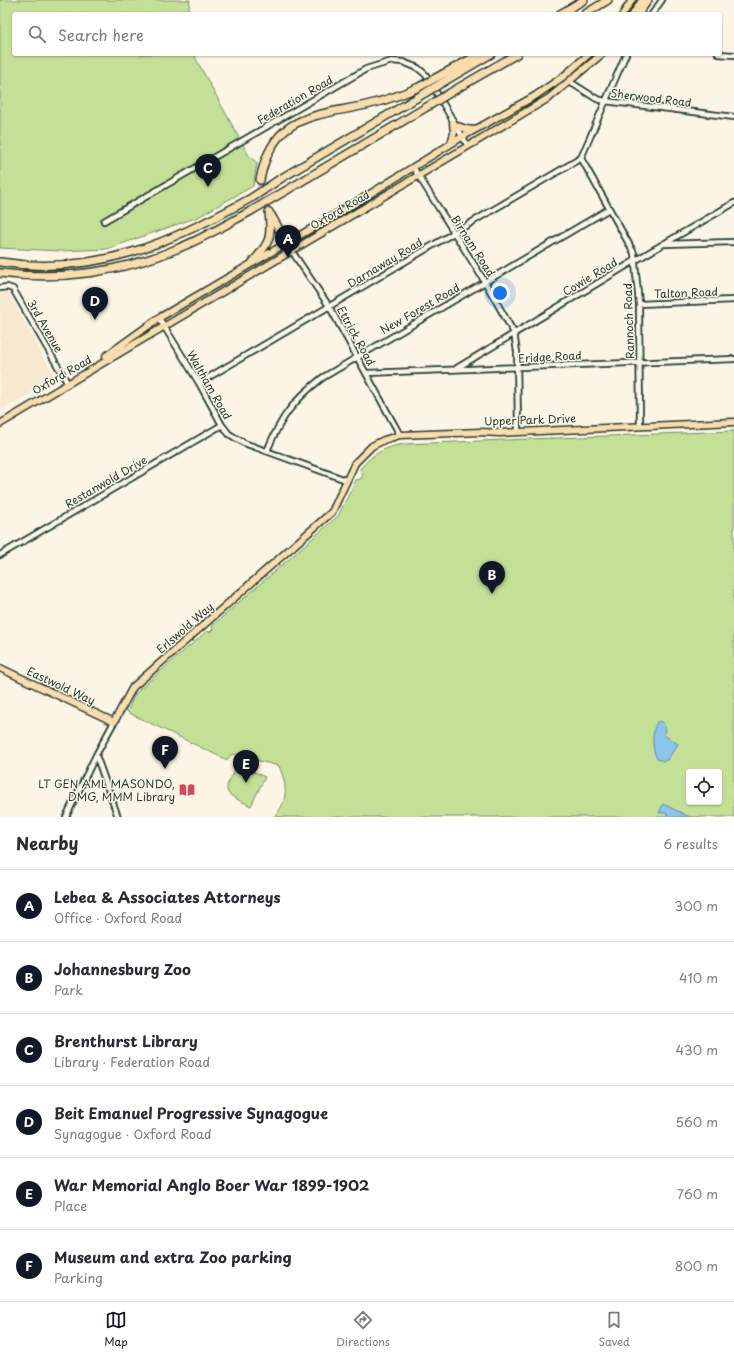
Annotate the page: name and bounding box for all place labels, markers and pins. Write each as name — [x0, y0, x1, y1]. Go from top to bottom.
pin: C — [195, 154, 221, 187]
pin: A — [275, 225, 301, 258]
pin: D — [82, 287, 108, 320]
pin: B — [479, 561, 505, 594]
pin: F — [152, 736, 178, 769]
pin: E — [233, 750, 259, 783]
place label: LT GEN AML MASONDO, DMG, MMM Library — [38, 775, 175, 805]
library icon: LT GEN AML MASONDO, DMG, MMM Library — [178, 781, 196, 799]

